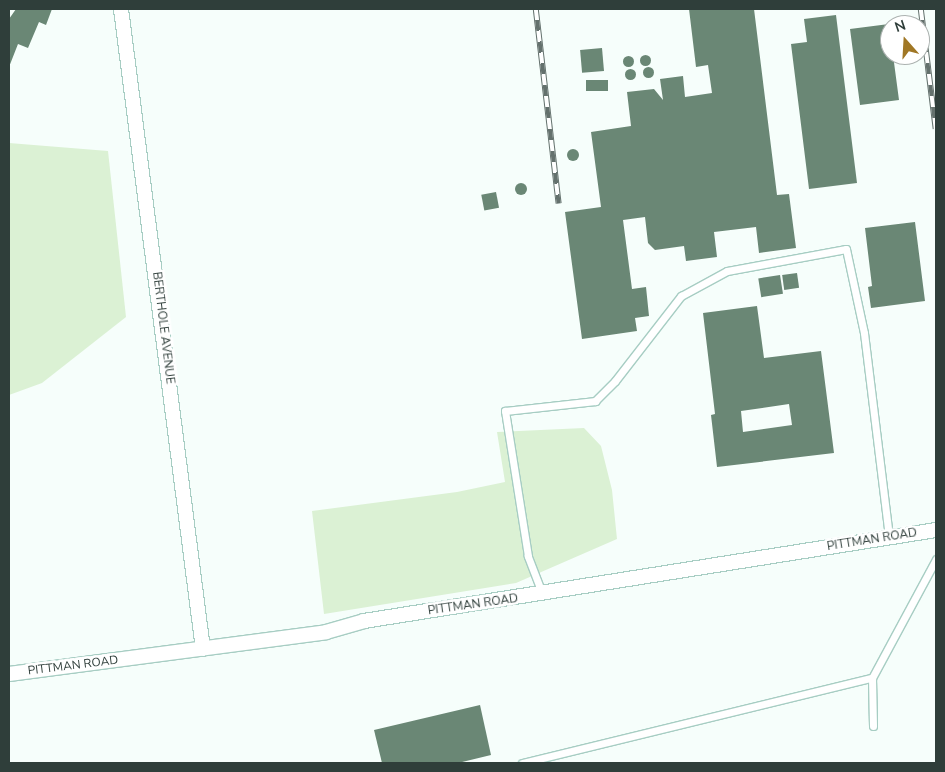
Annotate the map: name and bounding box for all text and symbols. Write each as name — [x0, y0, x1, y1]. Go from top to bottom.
north arrow — [880, 15, 930, 65]
text: N — [892, 16, 908, 37]
street label: BERTHOLE AVENUE — [149, 271, 177, 385]
street label: PITTMAN ROAD — [826, 526, 918, 554]
street label: PITTMAN ROAD — [427, 592, 519, 618]
street label: PITTMAN ROAD — [27, 653, 119, 679]

